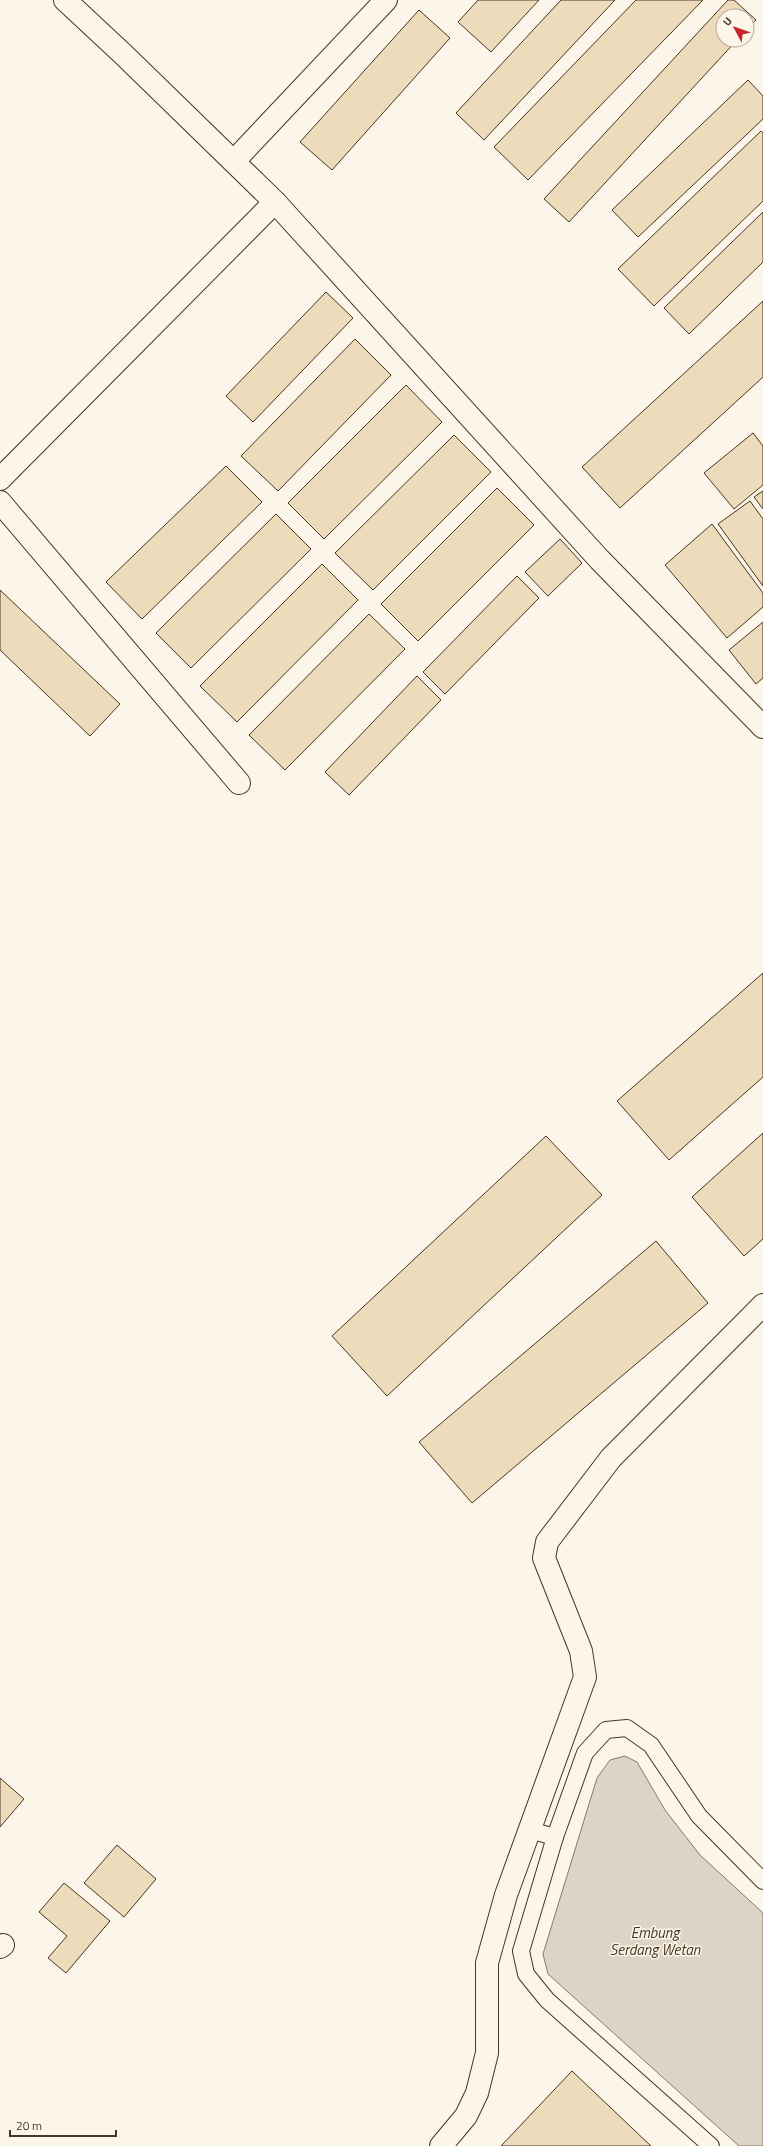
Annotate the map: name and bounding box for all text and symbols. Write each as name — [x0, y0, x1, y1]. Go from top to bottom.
north arrow — [715, 8, 755, 48]
text: U — [719, 13, 736, 29]
water label: Embung Serdang Wetan — [610, 1921, 701, 1961]
scale bar — [10, 2112, 116, 2138]
text: 20 m — [16, 2116, 42, 2135]

